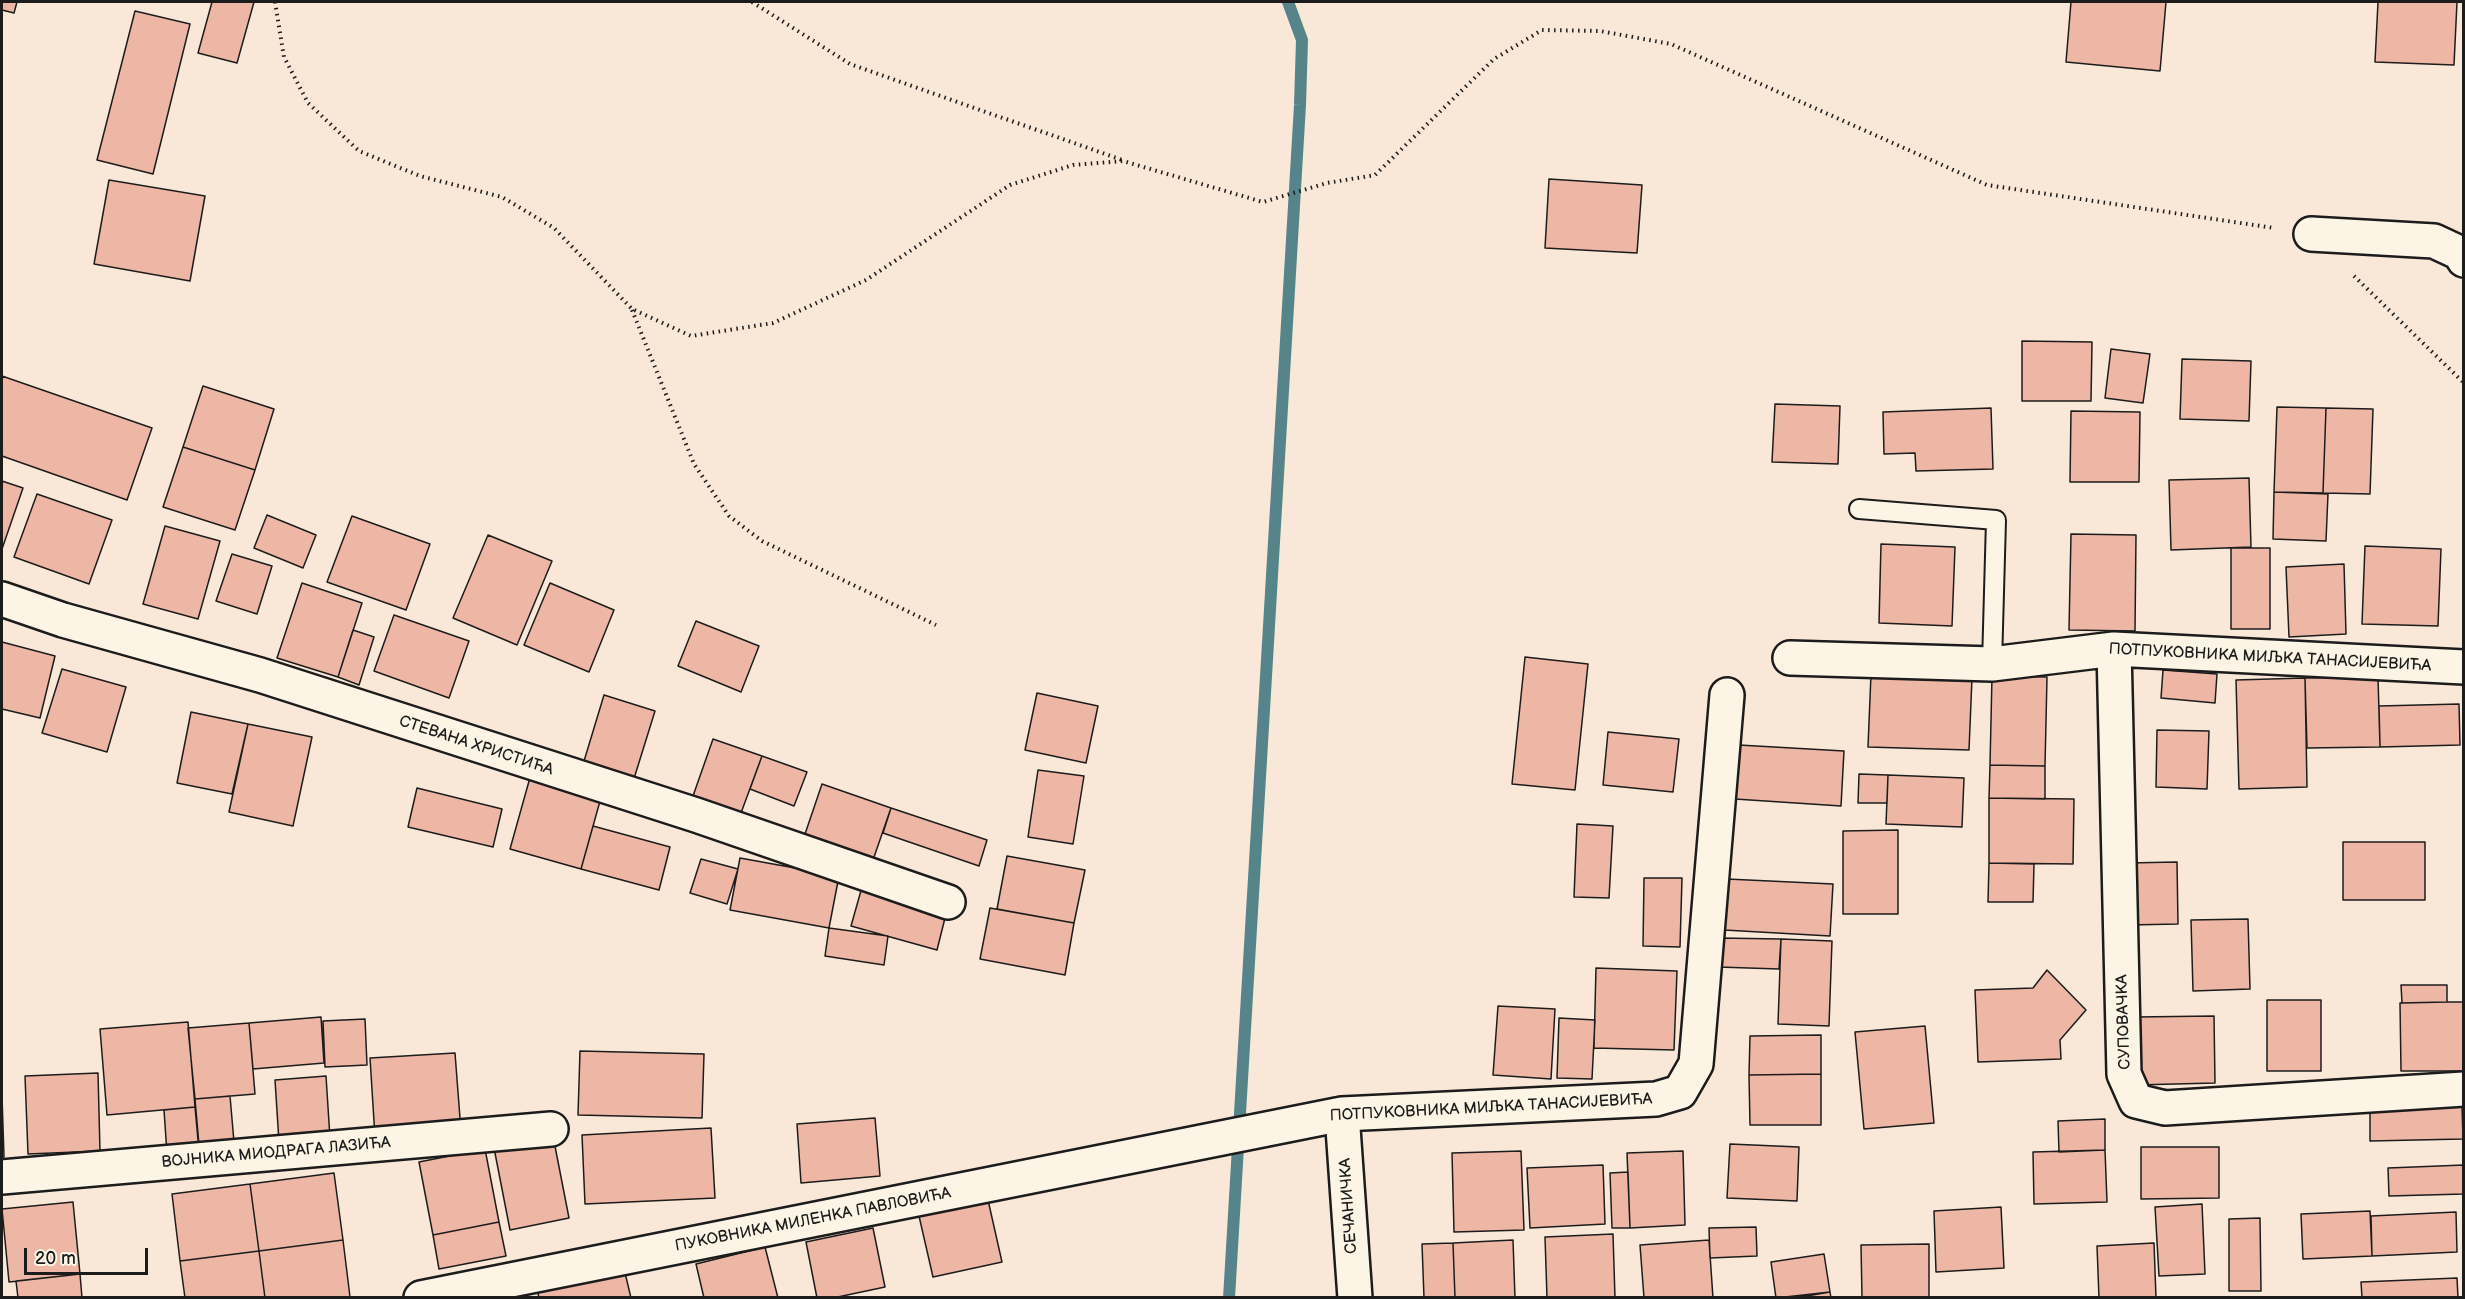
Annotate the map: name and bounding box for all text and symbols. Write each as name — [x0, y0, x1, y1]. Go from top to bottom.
street label: ПОТПУКОВНИКА МИЉКА ТАНАСИЈЕВИЋА — [2108, 640, 2432, 676]
street label: СТЕВАНА ХРИСТИЋА — [396, 712, 556, 780]
street label: СУПОВАЧКА — [2113, 974, 2135, 1070]
street label: ПОТПУКОВНИКА МИЉКА ТАНАСИЈЕВИЋА — [1329, 1090, 1653, 1126]
street label: ВОЈНИКА МИОДРАГА ЛАЗИЋА — [161, 1133, 391, 1173]
street label: СЕЧАНИЧКА — [1336, 1157, 1362, 1255]
street label: ПУКОВНИКА МИЛЕНКА ПАВЛОВИЋА — [673, 1184, 953, 1256]
scale bar — [27, 1236, 152, 1274]
text: 20 m — [35, 1248, 76, 1269]

